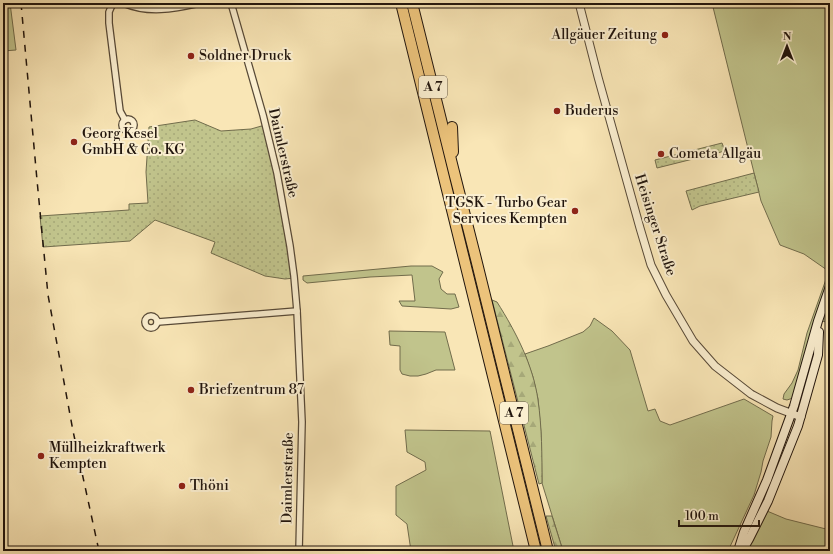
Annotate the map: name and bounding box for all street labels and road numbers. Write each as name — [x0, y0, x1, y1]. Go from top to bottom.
road number: A 7 — [419, 76, 447, 98]
street label: Daimlerstraße — [264, 106, 302, 200]
street label: Heisinger Straße — [630, 172, 680, 278]
road number: A 7 — [500, 402, 528, 424]
street label: Daimlerstraße — [278, 432, 298, 524]

